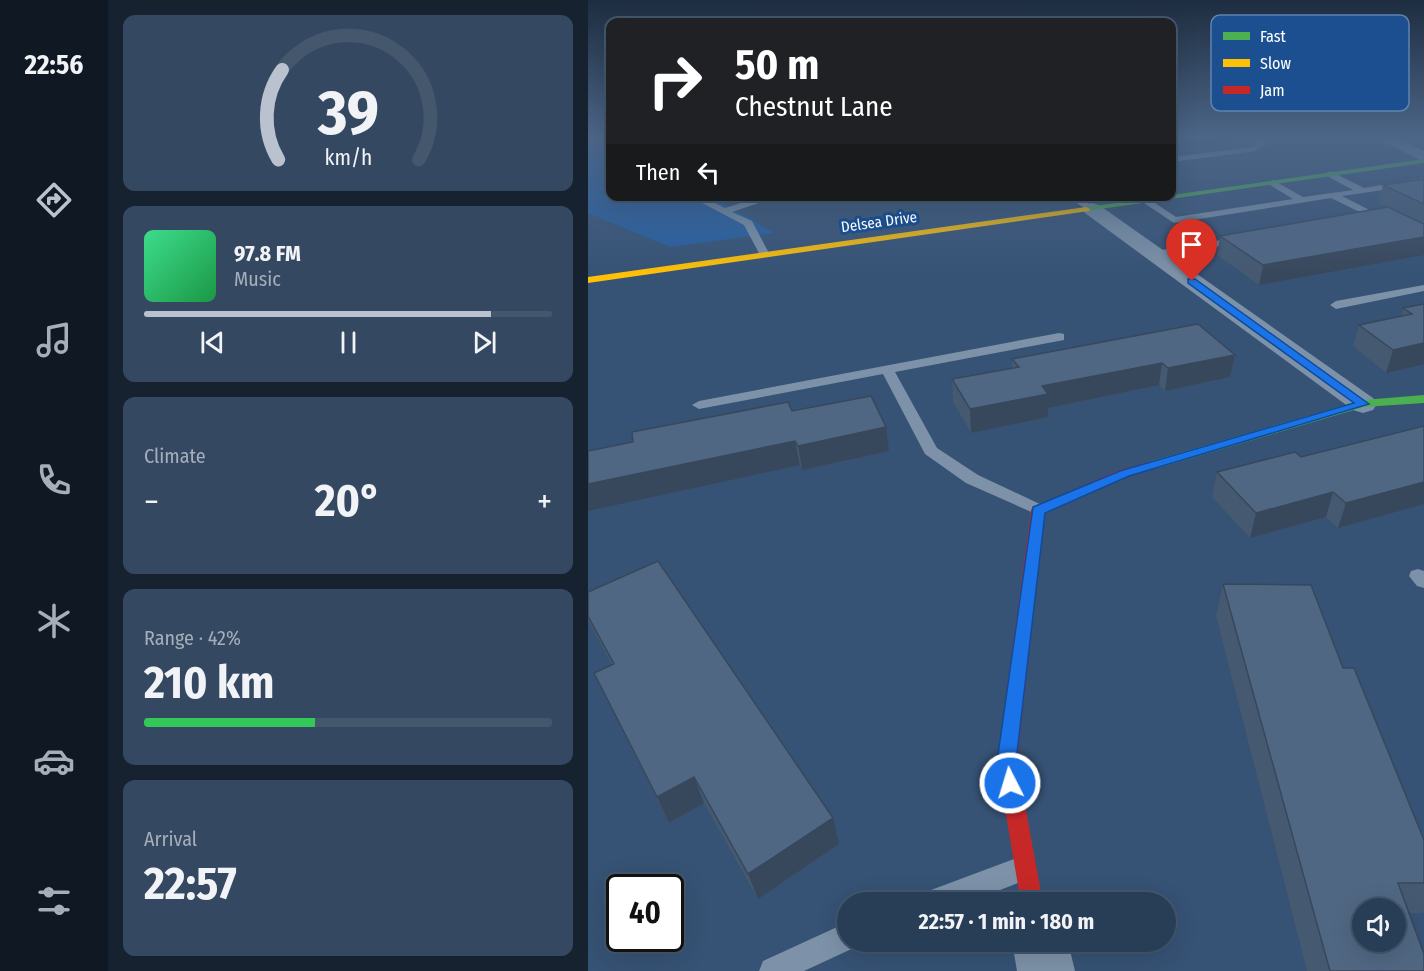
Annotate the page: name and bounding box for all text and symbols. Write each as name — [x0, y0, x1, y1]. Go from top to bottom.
legend — [1211, 15, 1409, 111]
text: Fast — [1260, 27, 1287, 46]
text: 50 m — [735, 40, 819, 90]
icon: right — [636, 42, 714, 120]
text: 22:56 — [25, 49, 83, 81]
text: Slow — [1260, 54, 1291, 73]
text: 39 — [316, 76, 379, 151]
text: Jam — [1260, 81, 1285, 100]
text: Chestnut Lane — [735, 91, 892, 123]
text: km/h — [324, 145, 372, 171]
icon: left — [692, 156, 725, 189]
text: Then — [636, 159, 680, 186]
icon: directions — [33, 179, 75, 221]
street label: Delsea Drive — [840, 208, 918, 236]
pin — [1166, 219, 1217, 281]
icon: arrive — [1175, 228, 1208, 261]
text: 97.8 FM — [234, 240, 301, 267]
text: Music — [234, 267, 281, 291]
icon: music — [33, 319, 75, 361]
icon: previous — [196, 326, 229, 359]
icon: pause — [332, 326, 365, 359]
icon: next — [468, 326, 501, 359]
text: Climate — [144, 444, 206, 468]
icon: phone — [33, 459, 75, 501]
text: 20° — [315, 474, 381, 528]
text: − — [144, 482, 159, 522]
text: + — [537, 482, 552, 522]
icon: climate — [33, 600, 75, 642]
text: Range · 42% — [144, 626, 241, 650]
text: 210 km — [144, 656, 274, 710]
icon: car — [33, 740, 75, 782]
position arrow — [978, 751, 1042, 815]
text: Arrival — [144, 827, 197, 851]
text: 22:57 — [144, 857, 237, 911]
speed limit sign: 40 — [606, 874, 684, 952]
icon: filters — [33, 880, 75, 922]
map controls — [1352, 898, 1406, 952]
button: sound — [1352, 898, 1406, 952]
text: 22:57 · 1 min · 180 m — [919, 908, 1094, 935]

